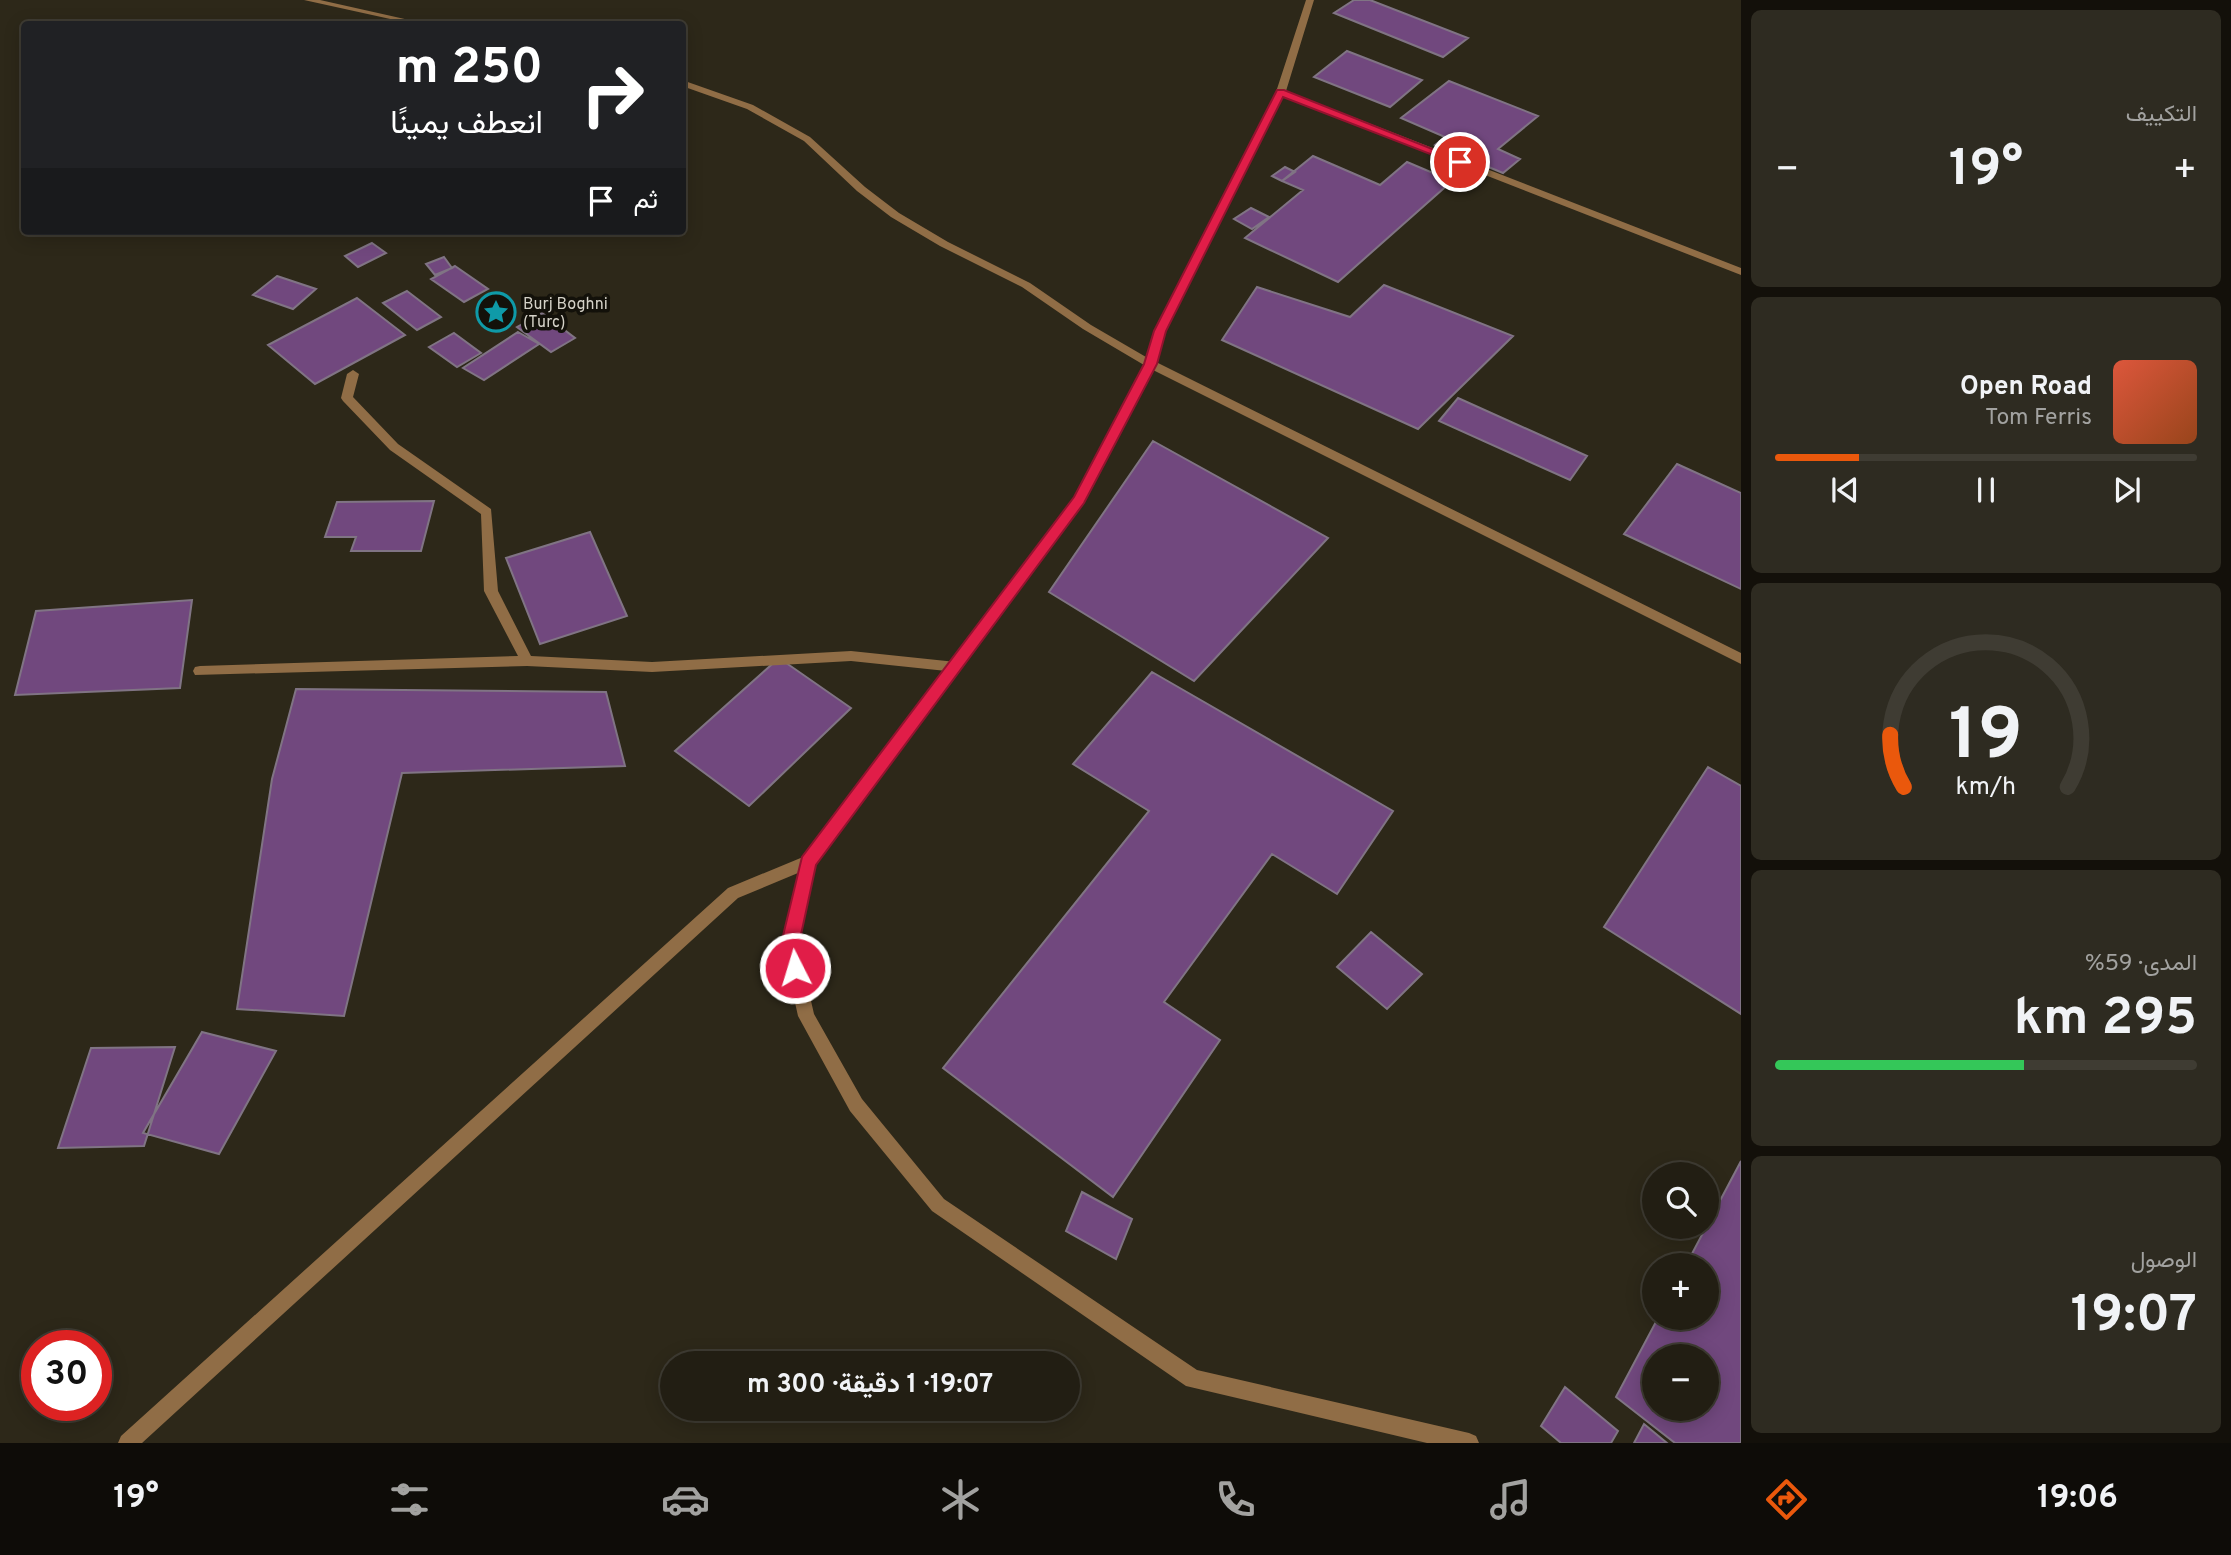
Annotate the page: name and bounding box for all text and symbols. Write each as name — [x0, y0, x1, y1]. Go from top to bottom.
text: 250 m — [396, 39, 543, 101]
icon: right — [567, 49, 658, 140]
text: التكييف — [2126, 101, 2197, 130]
text: انعطف يمينًا — [390, 105, 543, 145]
pin — [1430, 132, 1490, 192]
text: 19° — [1949, 138, 2023, 204]
icon: arrive — [1441, 143, 1479, 181]
text: − — [1775, 147, 1800, 196]
text: + — [2172, 147, 2197, 196]
icon: arrive — [582, 182, 620, 220]
text: ثم — [634, 185, 658, 218]
place icon: Burj Boghni (Turc) — [475, 291, 517, 333]
place label: Burj Boghni (Turc) — [523, 295, 608, 333]
text: Open Road — [1960, 371, 2092, 404]
text: Tom Ferris — [1985, 404, 2092, 433]
icon: previous — [1826, 471, 1864, 509]
icon: pause — [1967, 471, 2005, 509]
icon: next — [2108, 471, 2146, 509]
text: 19 — [1949, 694, 2023, 786]
text: km/h — [1956, 772, 2016, 804]
position arrow — [758, 931, 832, 1005]
text: المدى · 59% — [2085, 950, 2197, 979]
text: 295 km — [2014, 987, 2197, 1053]
map controls — [1642, 1162, 1719, 1421]
button: search — [1642, 1162, 1719, 1239]
text: الوصول — [2131, 1247, 2197, 1276]
button: + — [1642, 1253, 1719, 1330]
text: 19:07 — [2071, 1284, 2197, 1350]
speed limit sign: 30 — [21, 1330, 112, 1421]
button: − — [1642, 1344, 1719, 1421]
text: 19:07 · 1 دقيقة · 300 m — [747, 1369, 993, 1402]
icon: filters — [385, 1475, 434, 1524]
icon: car — [661, 1475, 710, 1524]
icon: climate — [936, 1475, 985, 1524]
icon: phone — [1211, 1475, 1260, 1524]
icon: music — [1486, 1475, 1535, 1524]
icon: directions — [1762, 1475, 1811, 1524]
text: 19° — [113, 1479, 159, 1519]
text: 19:06 — [2037, 1479, 2118, 1519]

